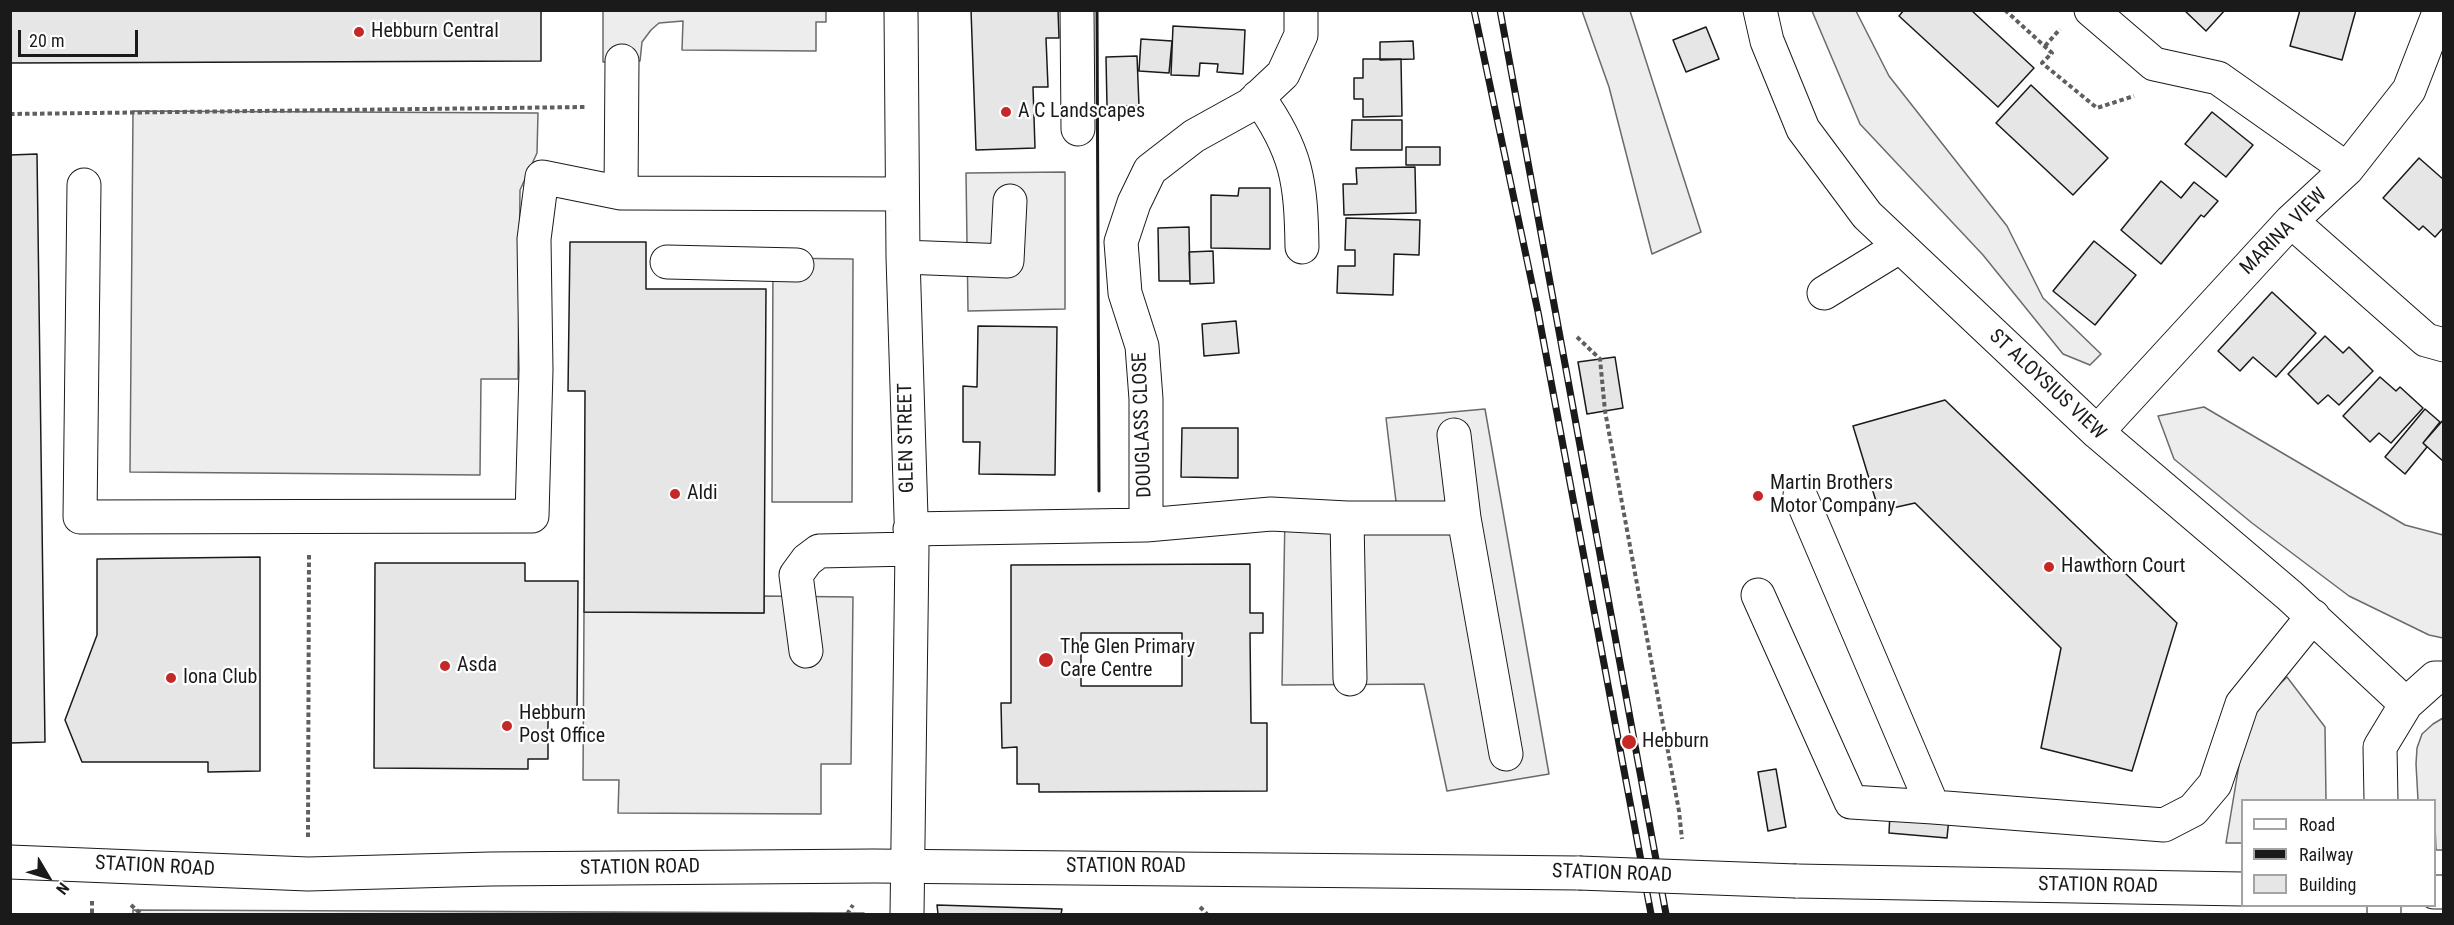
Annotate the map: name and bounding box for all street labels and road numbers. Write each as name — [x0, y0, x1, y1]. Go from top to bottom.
street label: MARINA VIEW — [2236, 184, 2332, 280]
street label: ST ALOYSIUS VIEW — [1984, 325, 2110, 445]
street label: DOUGLASS CLOSE — [1128, 352, 1158, 498]
street label: GLEN STREET — [894, 383, 920, 493]
street label: STATION ROAD — [94, 852, 216, 882]
street label: STATION ROAD — [580, 855, 700, 881]
street label: STATION ROAD — [1066, 855, 1186, 879]
street label: STATION ROAD — [1552, 860, 1672, 888]
street label: STATION ROAD — [2038, 873, 2158, 899]

